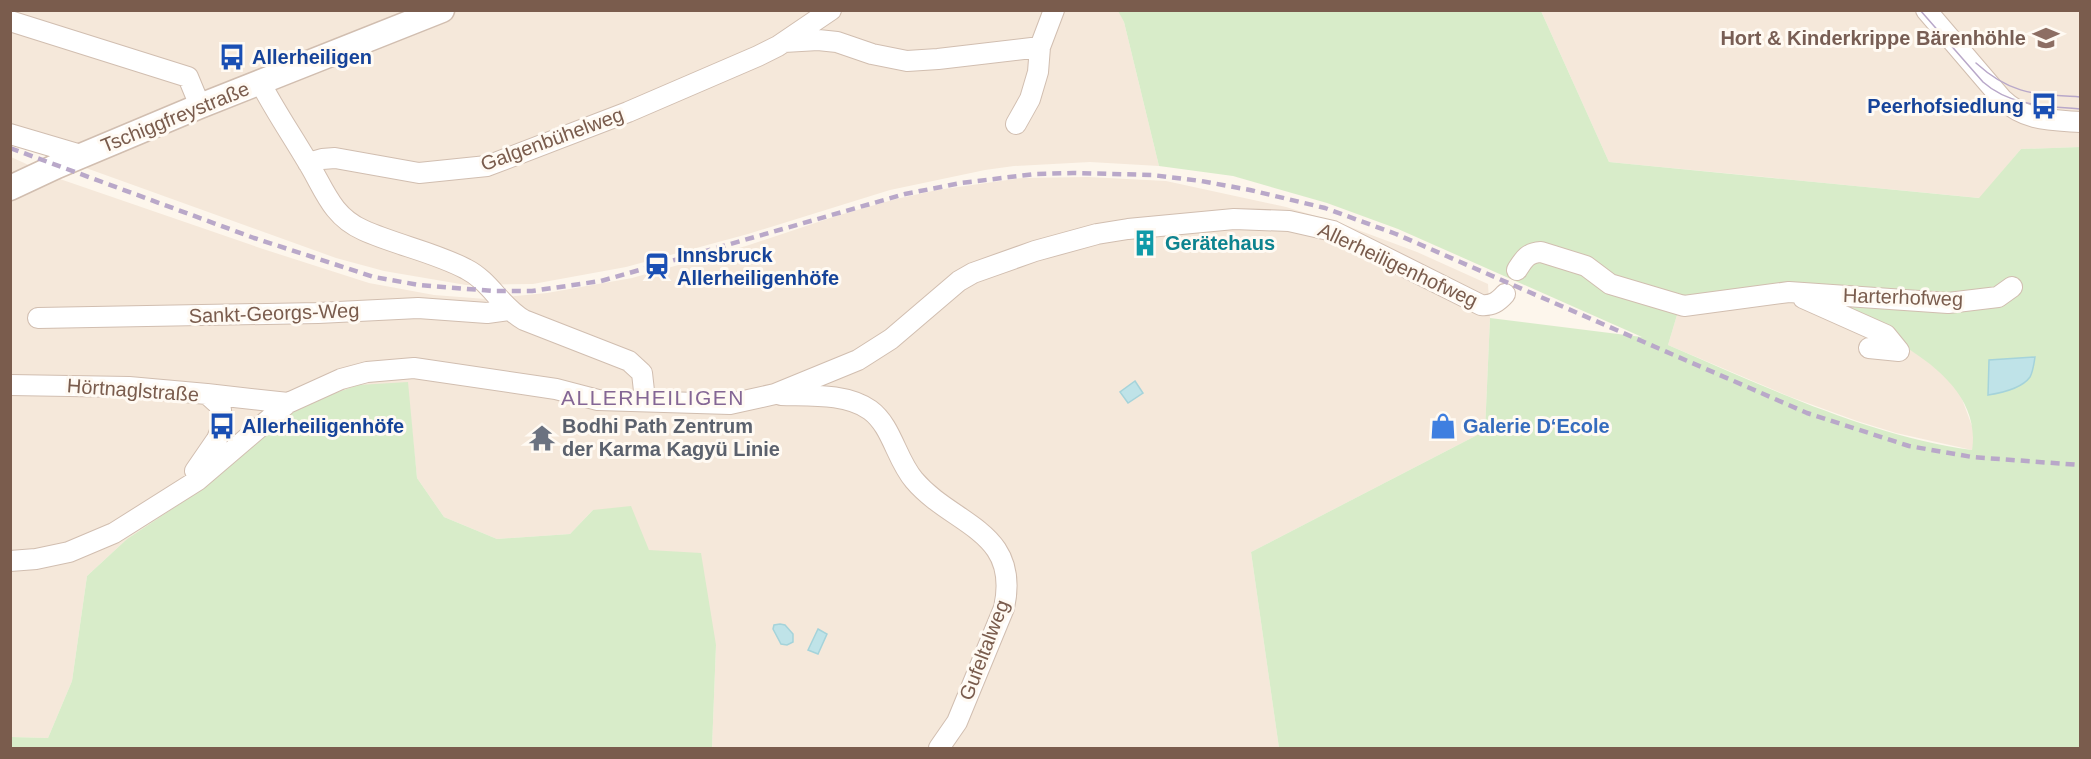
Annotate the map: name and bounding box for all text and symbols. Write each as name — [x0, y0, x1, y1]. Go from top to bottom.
school or university icon: Hort & Kinderkrippe Bärenhöhle — [2031, 23, 2061, 53]
place label: Hort & Kinderkrippe Bärenhöhle — [1720, 27, 2026, 49]
bus stop icon: Allerheiligen — [217, 42, 247, 72]
place label: Allerheiligen — [252, 46, 372, 68]
street label: Tschiggfreystraße — [98, 77, 252, 157]
bus stop icon: Peerhofsiedlung — [2029, 91, 2059, 121]
place label: Peerhofsiedlung — [1867, 95, 2024, 117]
street label: Galgenbühelweg — [478, 103, 626, 175]
street label: Allerheiligenhofweg — [1315, 218, 1481, 312]
building icon: Gerätehaus — [1130, 228, 1160, 258]
place label: Gerätehaus — [1165, 232, 1275, 254]
place label: Innsbruck Allerheiligenhöfe — [677, 244, 839, 289]
station icon: Innsbruck Allerheiligenhöfe — [642, 251, 672, 281]
street label: Harterhofweg — [1843, 284, 1963, 310]
street label: Sankt-Georgs-Weg — [188, 299, 360, 327]
street label: Hörtnaglstraße — [66, 374, 200, 406]
district label: ALLERHEILIGEN — [561, 386, 745, 409]
bus stop icon: Allerheiligenhöfe — [207, 411, 237, 441]
shop icon: Galerie D‘Ecole — [1428, 411, 1458, 441]
place label: Allerheiligenhöfe — [242, 415, 404, 437]
place label: Bodhi Path Zentrum der Karma Kagyü Linie — [562, 415, 780, 460]
place label: Galerie D‘Ecole — [1463, 415, 1610, 437]
temple icon: Bodhi Path Zentrum der Karma Kagyü Linie — [527, 423, 557, 453]
street label: Gufeltalweg — [955, 597, 1013, 703]

